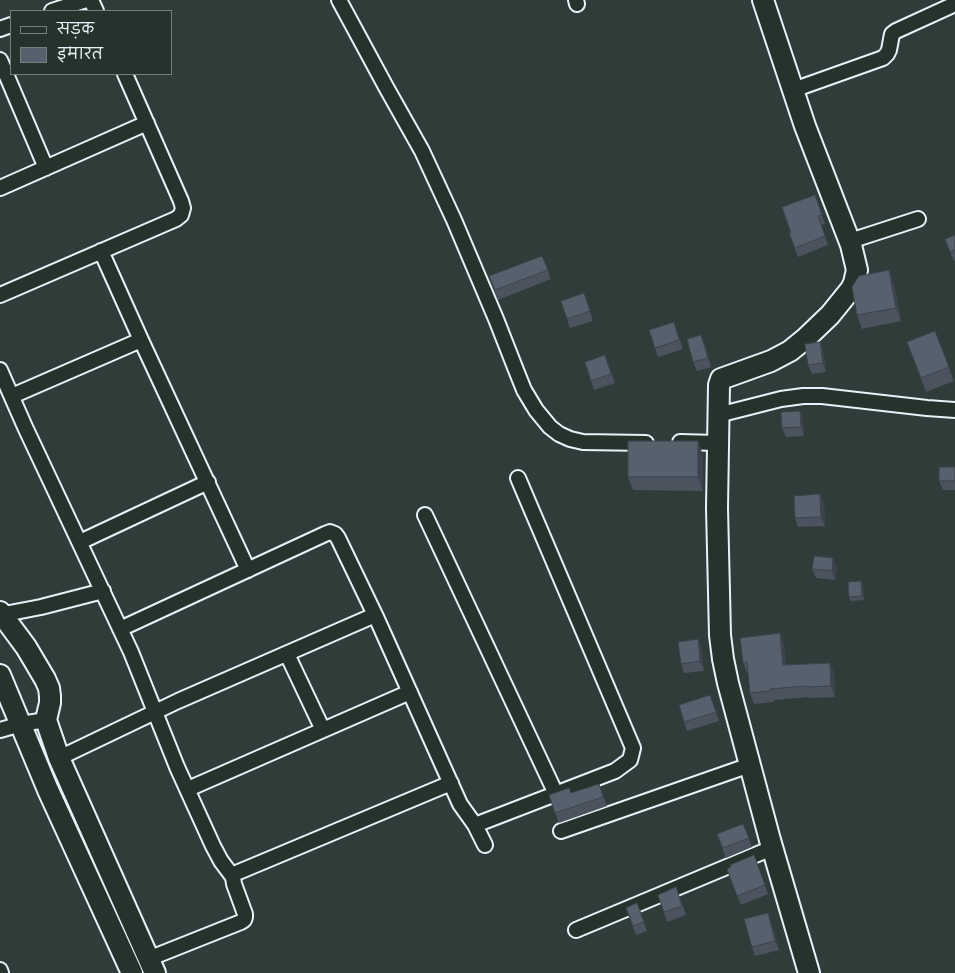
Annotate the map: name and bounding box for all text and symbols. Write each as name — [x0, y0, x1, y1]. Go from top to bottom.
legend — [10, 10, 172, 75]
text: सड़क — [57, 18, 94, 38]
text: इमारत — [57, 43, 103, 63]

